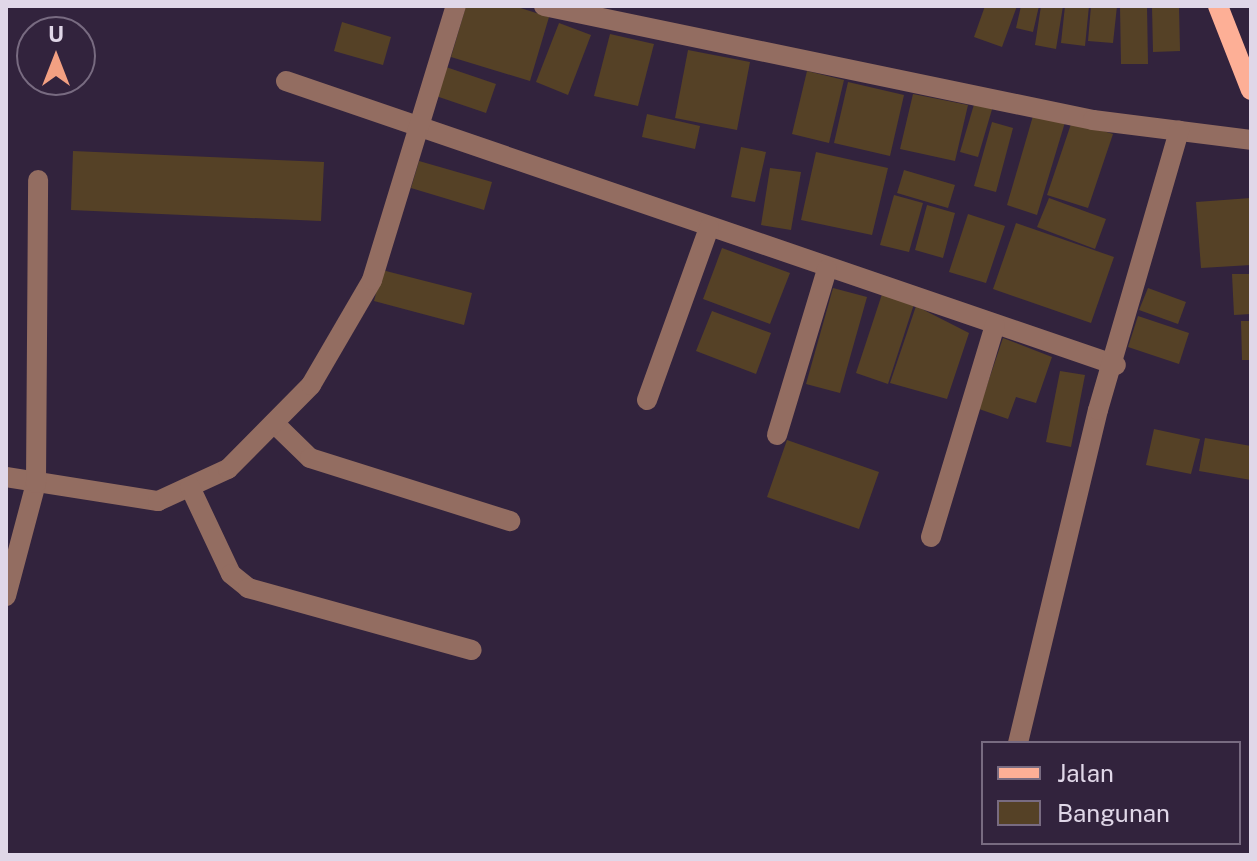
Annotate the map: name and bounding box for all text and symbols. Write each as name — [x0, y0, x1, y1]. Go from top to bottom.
north arrow — [16, 16, 96, 96]
text: U — [48, 21, 64, 47]
legend — [981, 741, 1241, 845]
text: Jalan — [1057, 759, 1114, 787]
text: Bangunan — [1057, 799, 1170, 827]

